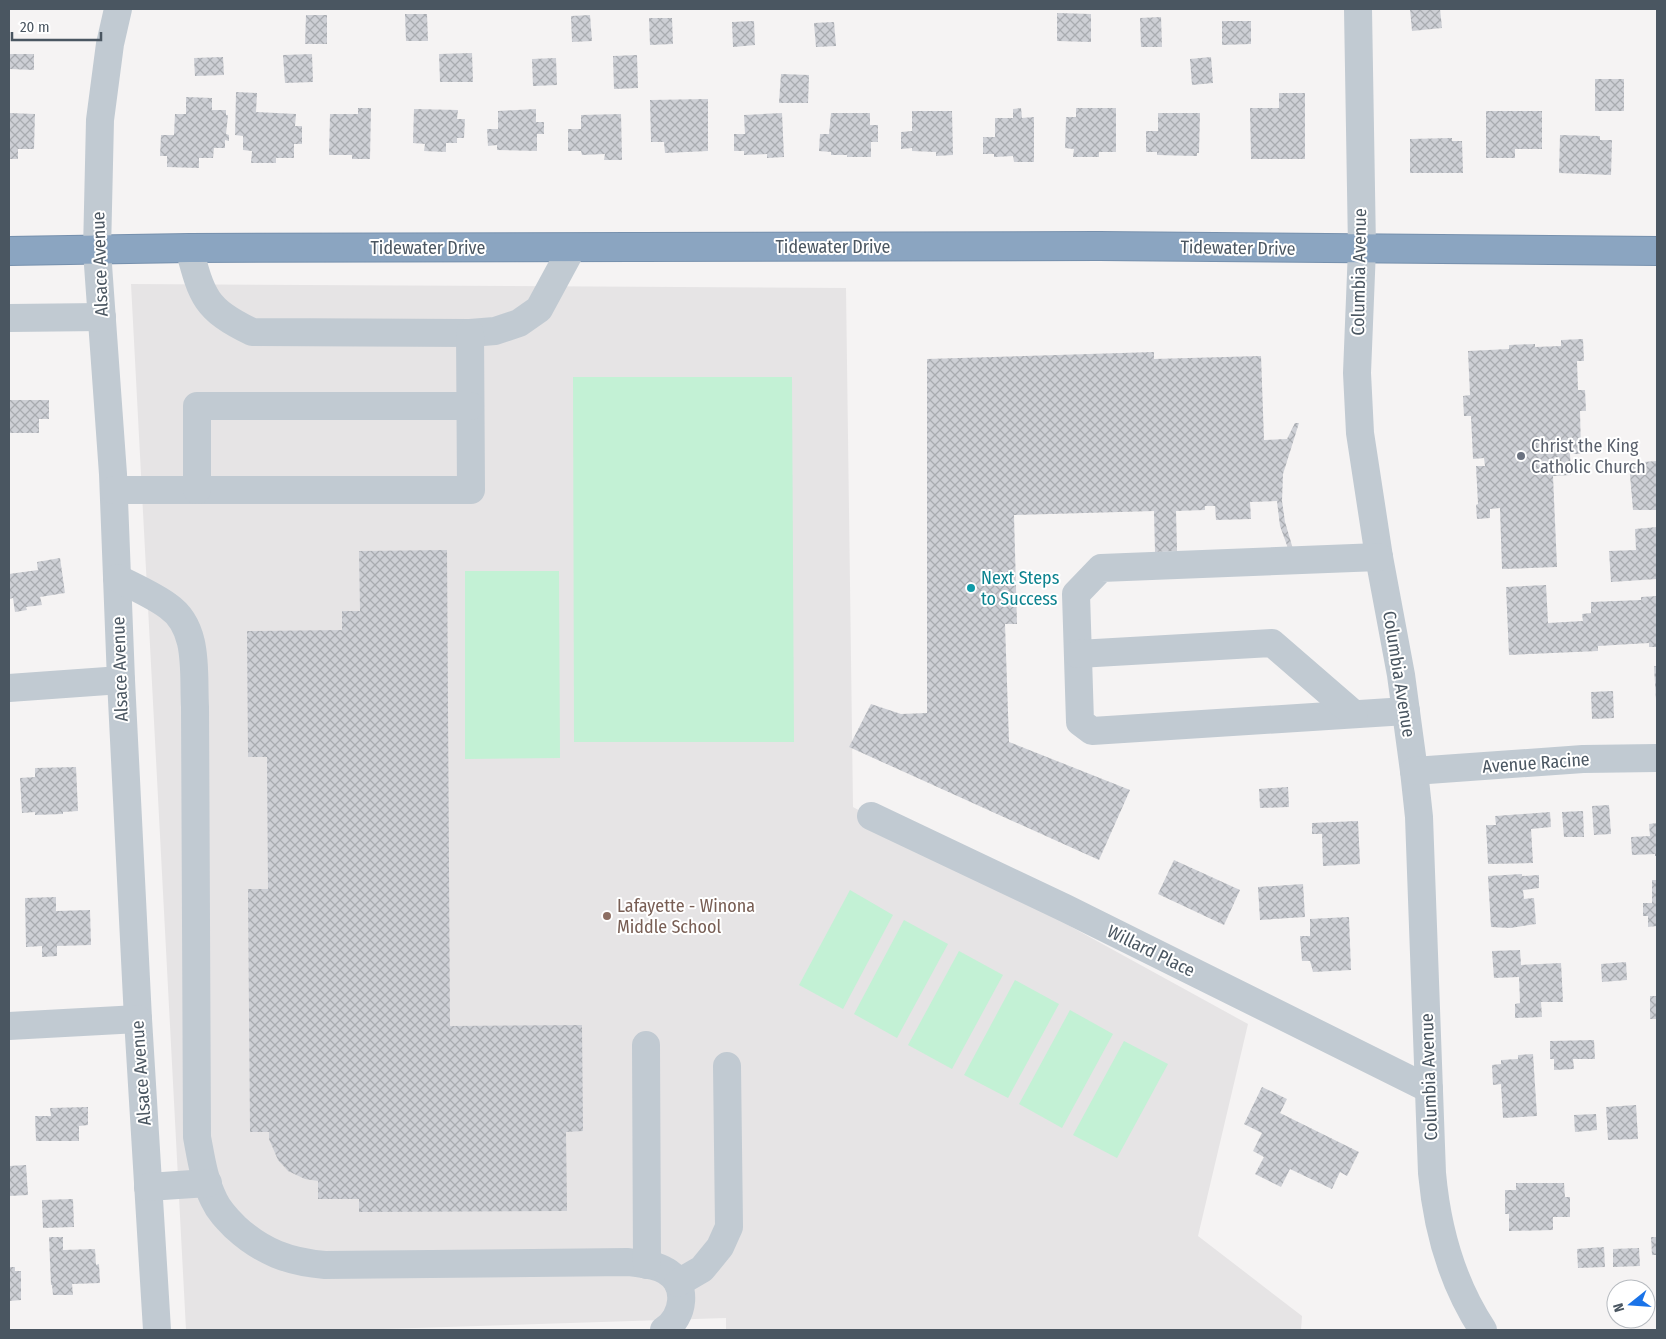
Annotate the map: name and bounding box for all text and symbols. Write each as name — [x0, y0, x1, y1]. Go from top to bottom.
scale bar — [12, 10, 101, 42]
text: 20 m — [20, 18, 50, 36]
street label: Columbia Avenue — [1347, 208, 1371, 336]
street label: Alsace Avenue — [87, 211, 113, 317]
street label: Tidewater Drive — [776, 236, 891, 258]
street label: Tidewater Drive — [1180, 236, 1296, 260]
street label: Tidewater Drive — [371, 237, 486, 259]
place label: Christ the King Catholic Church — [1531, 435, 1646, 478]
marker: Christ the King Catholic Church — [1515, 450, 1527, 462]
place label: Next Steps to Success — [981, 567, 1060, 610]
marker: Next Steps to Success — [965, 582, 977, 594]
street label: Columbia Avenue — [1378, 609, 1420, 739]
street label: Alsace Avenue — [107, 616, 133, 722]
street label: Avenue Racine — [1482, 748, 1590, 778]
place label: Lafayette - Winona Middle School — [617, 895, 755, 938]
marker: Lafayette - Winona Middle School — [601, 910, 613, 922]
street label: Willard Place — [1104, 920, 1199, 982]
street label: Columbia Avenue — [1416, 1013, 1442, 1141]
street label: Alsace Avenue — [126, 1020, 156, 1126]
north arrow — [1606, 1279, 1656, 1329]
text: N — [1610, 1301, 1628, 1314]

